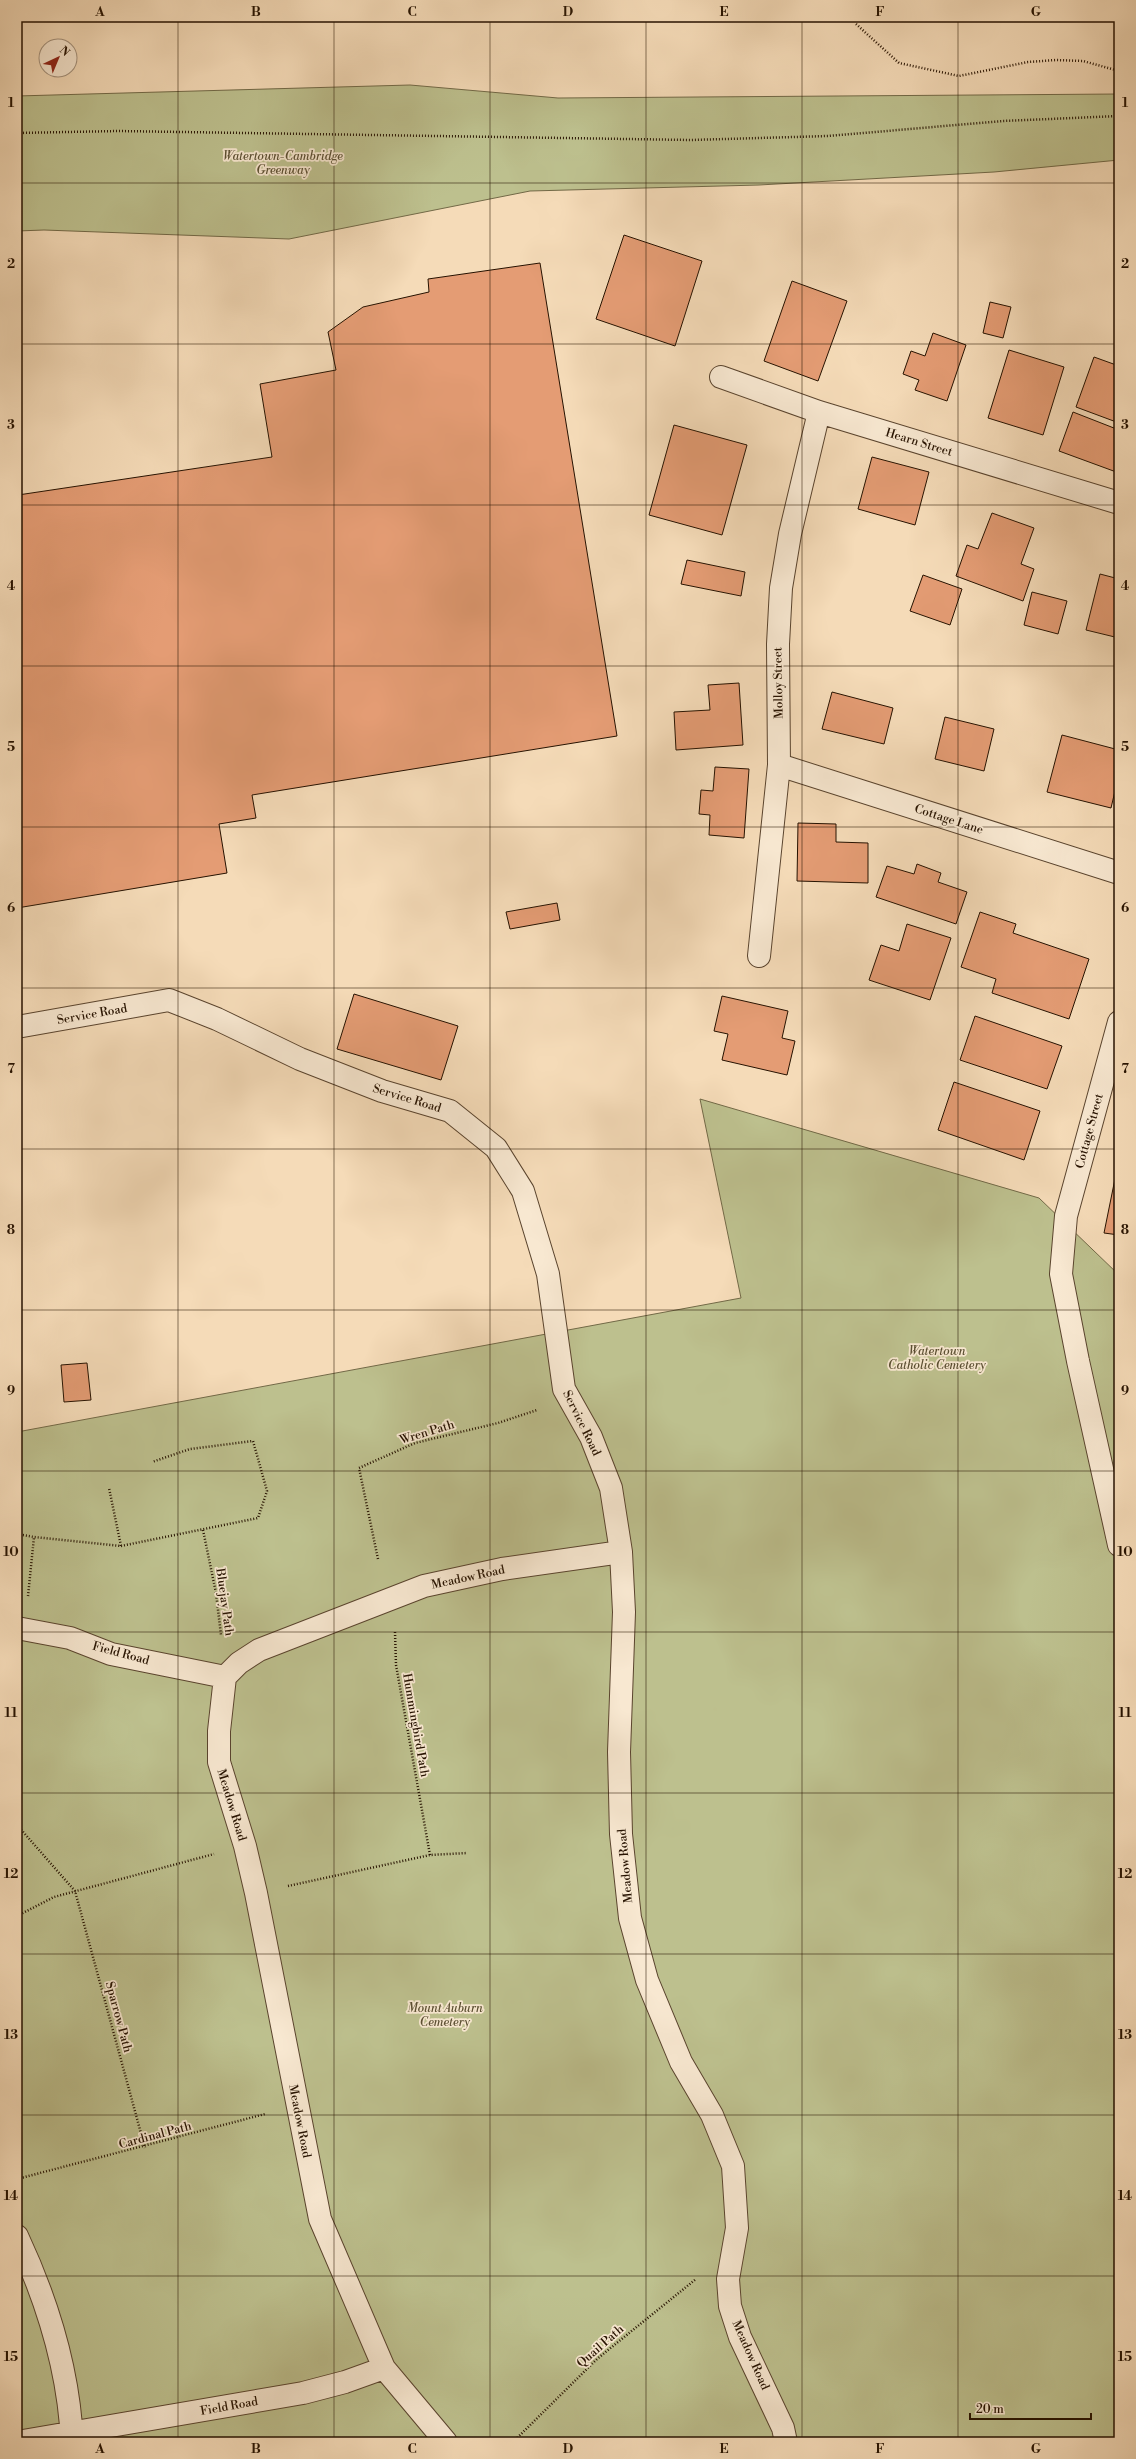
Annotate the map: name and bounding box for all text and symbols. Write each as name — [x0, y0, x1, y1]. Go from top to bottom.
text: A — [94, 4, 105, 20]
text: B — [251, 4, 261, 20]
text: C — [407, 4, 417, 20]
text: D — [563, 4, 573, 20]
text: E — [719, 4, 729, 20]
text: F — [875, 4, 885, 20]
text: G — [1031, 4, 1042, 20]
north arrow — [38, 38, 78, 78]
text: N — [56, 43, 72, 60]
text: 1 — [8, 95, 15, 111]
text: 1 — [1122, 95, 1129, 111]
park label: Watertown-Cambridge Greenway — [223, 149, 343, 178]
text: 2 — [7, 256, 15, 272]
text: 2 — [1121, 256, 1129, 272]
text: 3 — [7, 417, 15, 433]
text: 3 — [1121, 417, 1129, 433]
street label: Hearn Street — [884, 425, 955, 460]
text: 4 — [7, 578, 16, 594]
text: 4 — [1121, 578, 1130, 594]
street label: Molloy Street — [770, 646, 787, 719]
text: 5 — [7, 739, 15, 755]
text: 5 — [1121, 739, 1129, 755]
street label: Cottage Lane — [913, 801, 985, 838]
text: 6 — [7, 900, 15, 916]
text: 6 — [1121, 900, 1129, 916]
street label: Service Road — [56, 1001, 129, 1028]
text: 7 — [7, 1061, 15, 1077]
text: 7 — [1121, 1061, 1129, 1077]
street label: Service Road — [371, 1081, 443, 1116]
street label: Cottage Street — [1072, 1091, 1107, 1170]
text: 8 — [7, 1222, 15, 1238]
text: 8 — [1121, 1222, 1129, 1238]
park label: Watertown Catholic Cemetery — [888, 1344, 987, 1373]
text: 9 — [7, 1383, 15, 1399]
text: 9 — [1121, 1383, 1129, 1399]
street label: Service Road — [559, 1388, 604, 1459]
street label: Wren Path — [397, 1417, 456, 1448]
text: 10 — [3, 1544, 19, 1560]
text: 10 — [1117, 1544, 1133, 1560]
street label: Meadow Road — [430, 1562, 506, 1593]
street label: Bluejay Path — [212, 1566, 237, 1637]
street label: Field Road — [91, 1639, 151, 1668]
street label: Hummingbird Path — [399, 1672, 432, 1778]
text: 11 — [5, 1705, 18, 1721]
text: 11 — [1119, 1705, 1132, 1721]
street label: Meadow Road — [213, 1767, 250, 1843]
street label: Meadow Road — [615, 1828, 636, 1904]
text: 12 — [4, 1866, 18, 1882]
text: 12 — [1118, 1866, 1132, 1882]
street label: Sparrow Path — [102, 1980, 135, 2054]
park label: Mount Auburn Cemetery — [407, 2001, 483, 2030]
text: 13 — [4, 2027, 18, 2043]
text: 13 — [1118, 2027, 1132, 2043]
street label: Meadow Road — [285, 2083, 314, 2159]
street label: Cardinal Path — [117, 2119, 193, 2152]
text: 14 — [4, 2188, 18, 2204]
text: 14 — [1118, 2188, 1132, 2204]
street label: Meadow Road — [729, 2318, 773, 2393]
street label: Quail Path — [574, 2322, 627, 2371]
text: 15 — [4, 2349, 18, 2365]
text: 15 — [1118, 2349, 1132, 2365]
street label: Field Road — [199, 2394, 259, 2419]
scale bar — [970, 2395, 1091, 2421]
text: 20 m — [976, 2402, 1004, 2417]
text: A — [94, 2441, 105, 2457]
text: B — [251, 2441, 261, 2457]
text: C — [407, 2441, 417, 2457]
text: D — [563, 2441, 573, 2457]
text: E — [719, 2441, 729, 2457]
text: F — [875, 2441, 885, 2457]
text: G — [1031, 2441, 1042, 2457]

